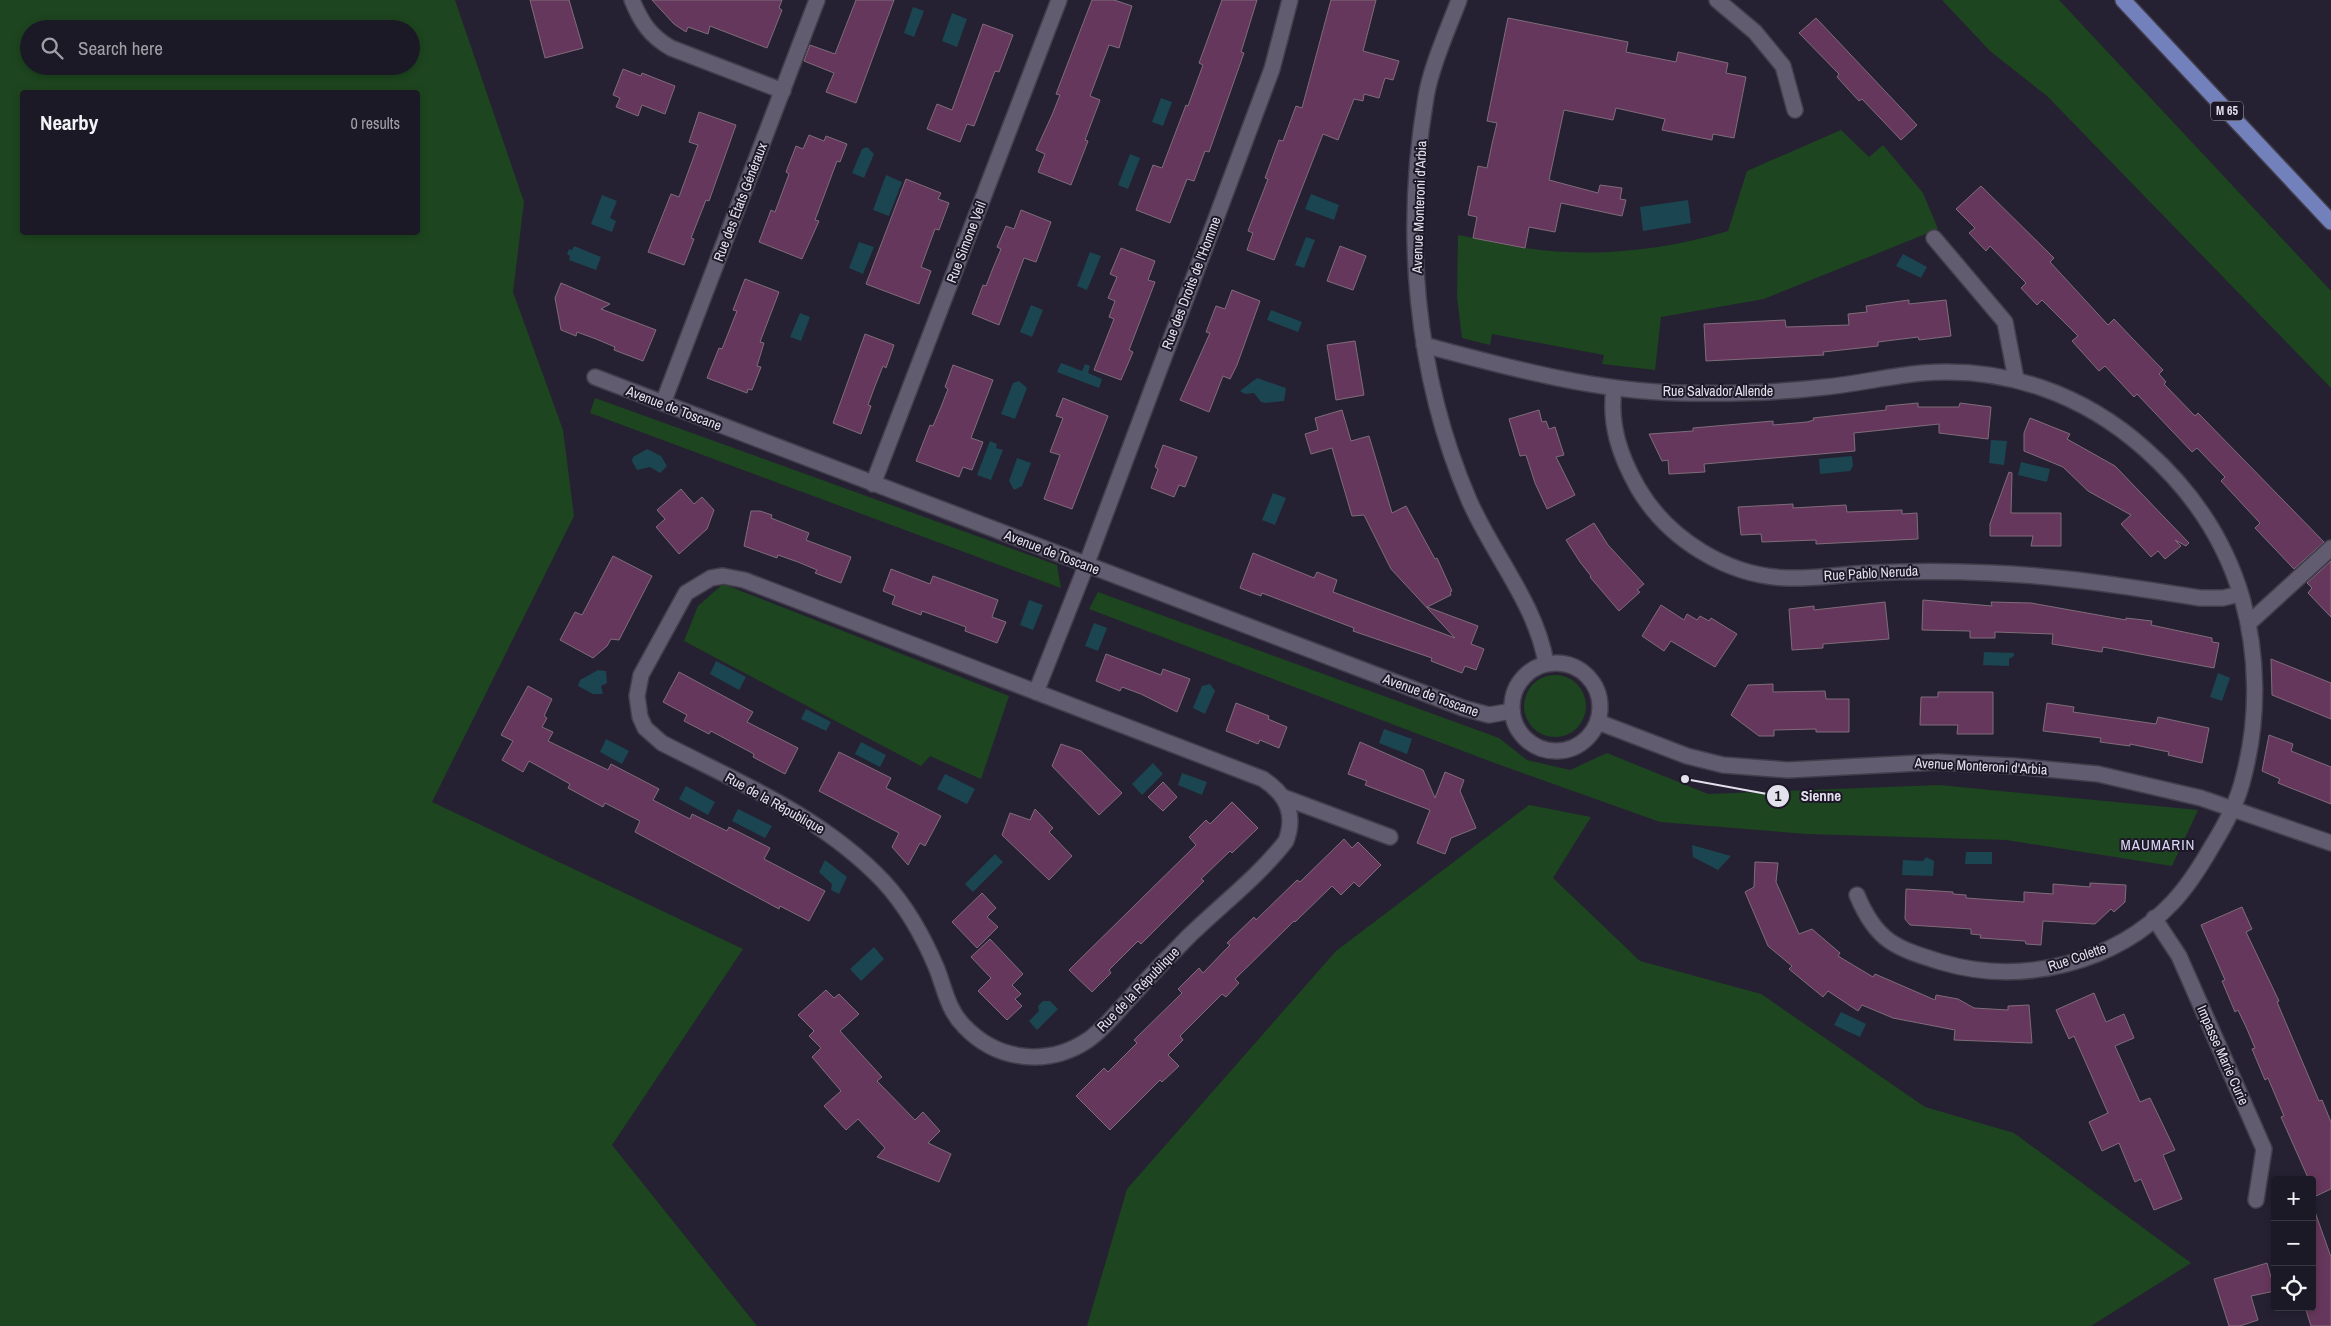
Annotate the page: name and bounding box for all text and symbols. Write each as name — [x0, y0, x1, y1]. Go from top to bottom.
search box — [20, 20, 420, 75]
icon: search — [38, 34, 66, 62]
text: Search here — [78, 35, 163, 61]
road number: M 65 — [2211, 102, 2243, 120]
text: Nearby — [40, 108, 98, 137]
text: 0 results — [350, 112, 400, 134]
street label: Rue des États Généraux — [709, 140, 771, 264]
street label: Avenue Monteroni d'Arbia — [1408, 140, 1430, 275]
street label: Rue Simone Veil — [942, 199, 990, 285]
street label: Rue des Droits de l'Homme — [1157, 214, 1225, 352]
street label: Avenue de Toscane — [623, 381, 724, 434]
street label: Rue Salvador Allende — [1663, 382, 1773, 400]
street label: Avenue de Toscane — [1001, 525, 1102, 578]
street label: Rue Pablo Neruda — [1823, 562, 1919, 584]
street label: Avenue de Toscane — [1380, 669, 1481, 721]
street label: Avenue Monteroni d'Arbia — [1913, 753, 2048, 778]
street label: Rue de la République — [722, 768, 828, 838]
callout: Sienne — [1766, 781, 1851, 811]
text: 1 — [1775, 785, 1782, 806]
text: Sienne — [1801, 785, 1841, 806]
district label: MAUMARIN — [2121, 834, 2195, 855]
street label: Rue Colette — [2045, 939, 2109, 975]
street label: Rue de la République — [1093, 943, 1183, 1035]
street label: Impasse Marie Curie — [2193, 1002, 2253, 1108]
map controls — [2271, 1176, 2316, 1311]
button: + — [2271, 1176, 2316, 1221]
button: − — [2271, 1221, 2316, 1266]
button: locate — [2271, 1266, 2316, 1311]

